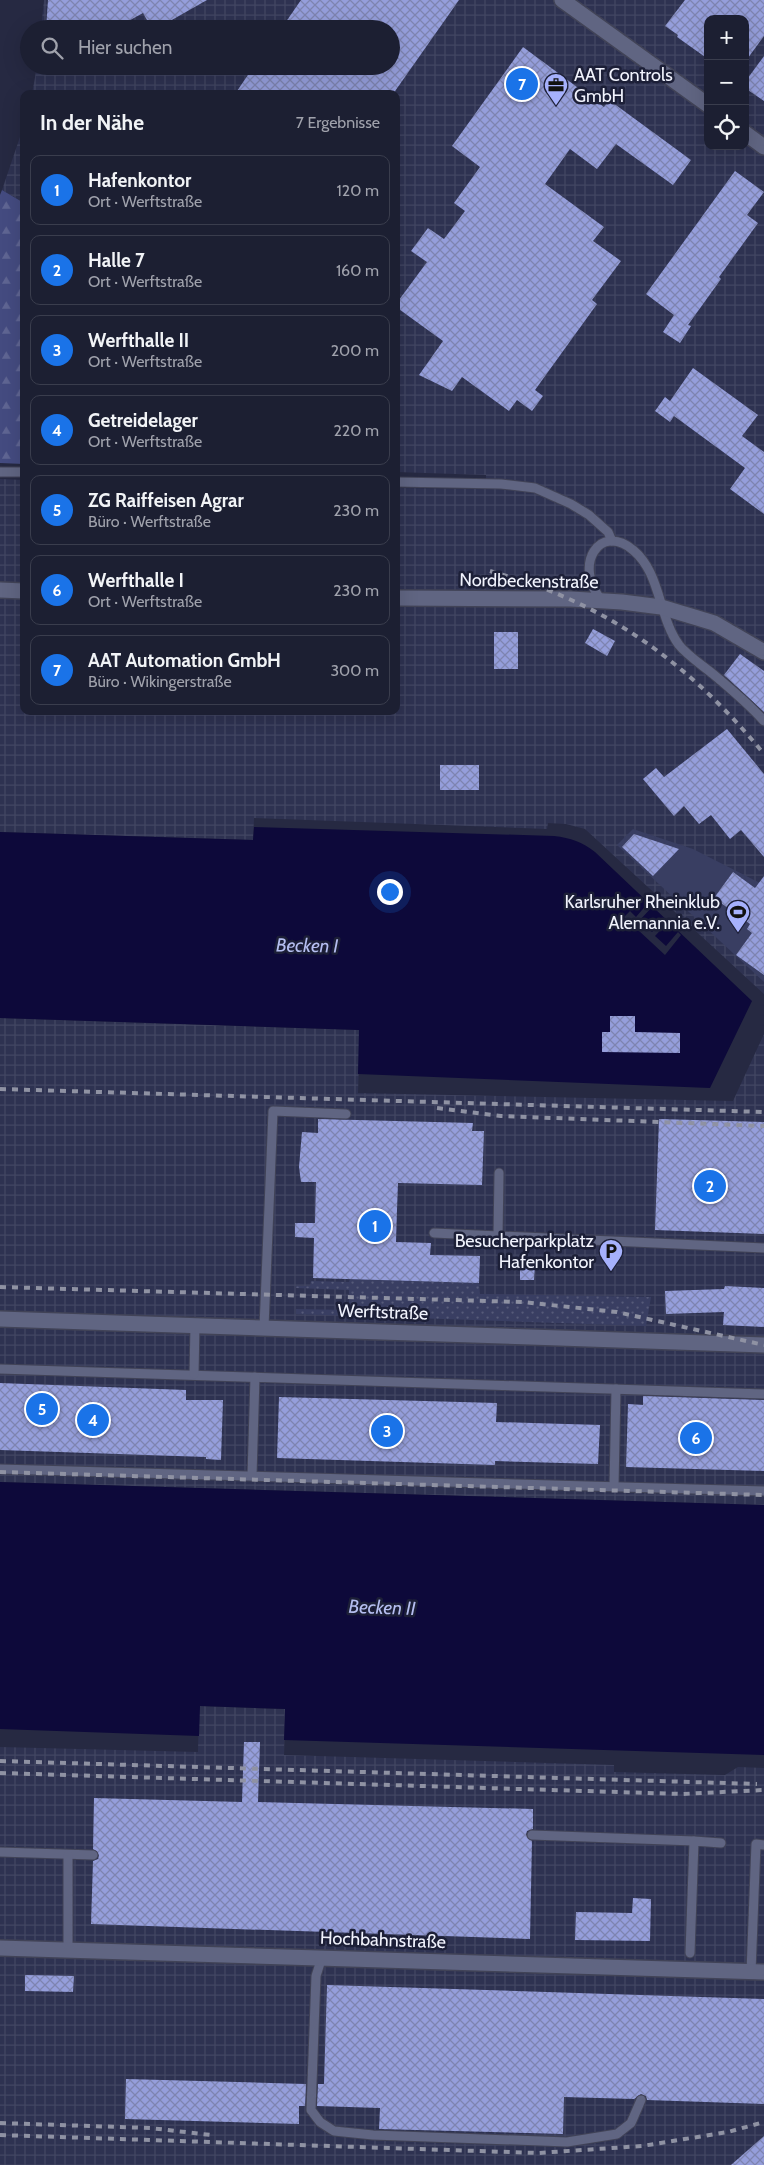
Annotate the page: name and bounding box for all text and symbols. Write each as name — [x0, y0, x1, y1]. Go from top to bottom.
map controls — [704, 15, 749, 150]
button: + — [704, 15, 749, 60]
search box — [20, 20, 400, 75]
icon: search — [38, 34, 66, 62]
text: Hier suchen — [78, 36, 172, 59]
button: − — [704, 60, 749, 105]
place label: AAT Controls GmbH — [574, 64, 673, 107]
pin: 7 — [506, 65, 538, 103]
office icon: AAT Controls GmbH — [543, 72, 569, 106]
button: locate — [704, 105, 749, 150]
text: In der Nähe — [40, 110, 144, 135]
text: 7 Ergebnisse — [296, 113, 380, 132]
text: Hafenkontor — [88, 169, 191, 192]
text: 1 — [54, 181, 60, 200]
text: 120 m — [337, 181, 379, 200]
text: Ort · Werftstraße — [88, 192, 202, 211]
text: Halle 7 — [88, 249, 145, 272]
text: 2 — [53, 261, 61, 280]
text: 160 m — [336, 261, 379, 280]
text: Ort · Werftstraße — [88, 272, 202, 291]
text: Werfthalle II — [88, 329, 189, 352]
text: 3 — [53, 341, 61, 360]
text: 200 m — [331, 341, 379, 360]
text: Ort · Werftstraße — [88, 352, 202, 371]
text: Getreidelager — [88, 409, 198, 432]
text: 4 — [52, 421, 62, 440]
text: 220 m — [333, 421, 379, 440]
text: Ort · Werftstraße — [88, 432, 202, 451]
text: ZG Raiffeisen Agrar — [88, 489, 244, 512]
text: 5 — [53, 501, 61, 520]
text: 230 m — [333, 501, 379, 520]
text: Büro · Werftstraße — [88, 512, 211, 531]
text: Werfthalle I — [88, 569, 184, 592]
street label: Nordbeckenstraße — [459, 569, 599, 593]
text: 6 — [53, 581, 62, 600]
text: 230 m — [333, 581, 379, 600]
text: Ort · Werftstraße — [88, 592, 202, 611]
text: AAT Automation GmbH — [88, 649, 281, 672]
text: 7 — [53, 661, 61, 680]
text: 300 m — [330, 661, 379, 680]
text: Büro · Wikingerstraße — [88, 672, 232, 691]
your location — [377, 879, 403, 905]
place label: Karlsruher Rheinklub Alemannia e.V. — [565, 891, 720, 934]
sports icon: Karlsruher Rheinklub Alemannia e.V. — [725, 899, 751, 933]
water label: Becken I — [276, 933, 339, 958]
pin: 2 — [694, 1167, 726, 1205]
pin: 1 — [359, 1207, 391, 1245]
place label: Besucherparkplatz Hafenkontor — [455, 1230, 595, 1273]
parking icon: Besucherparkplatz Hafenkontor — [598, 1238, 624, 1272]
street label: Werftstraße — [337, 1299, 429, 1325]
pin: 5 — [26, 1390, 58, 1428]
pin: 4 — [77, 1401, 109, 1439]
pin: 3 — [371, 1412, 403, 1450]
pin: 6 — [680, 1419, 712, 1457]
water label: Becken II — [348, 1595, 416, 1620]
street label: Hochbahnstraße — [320, 1927, 446, 1953]

